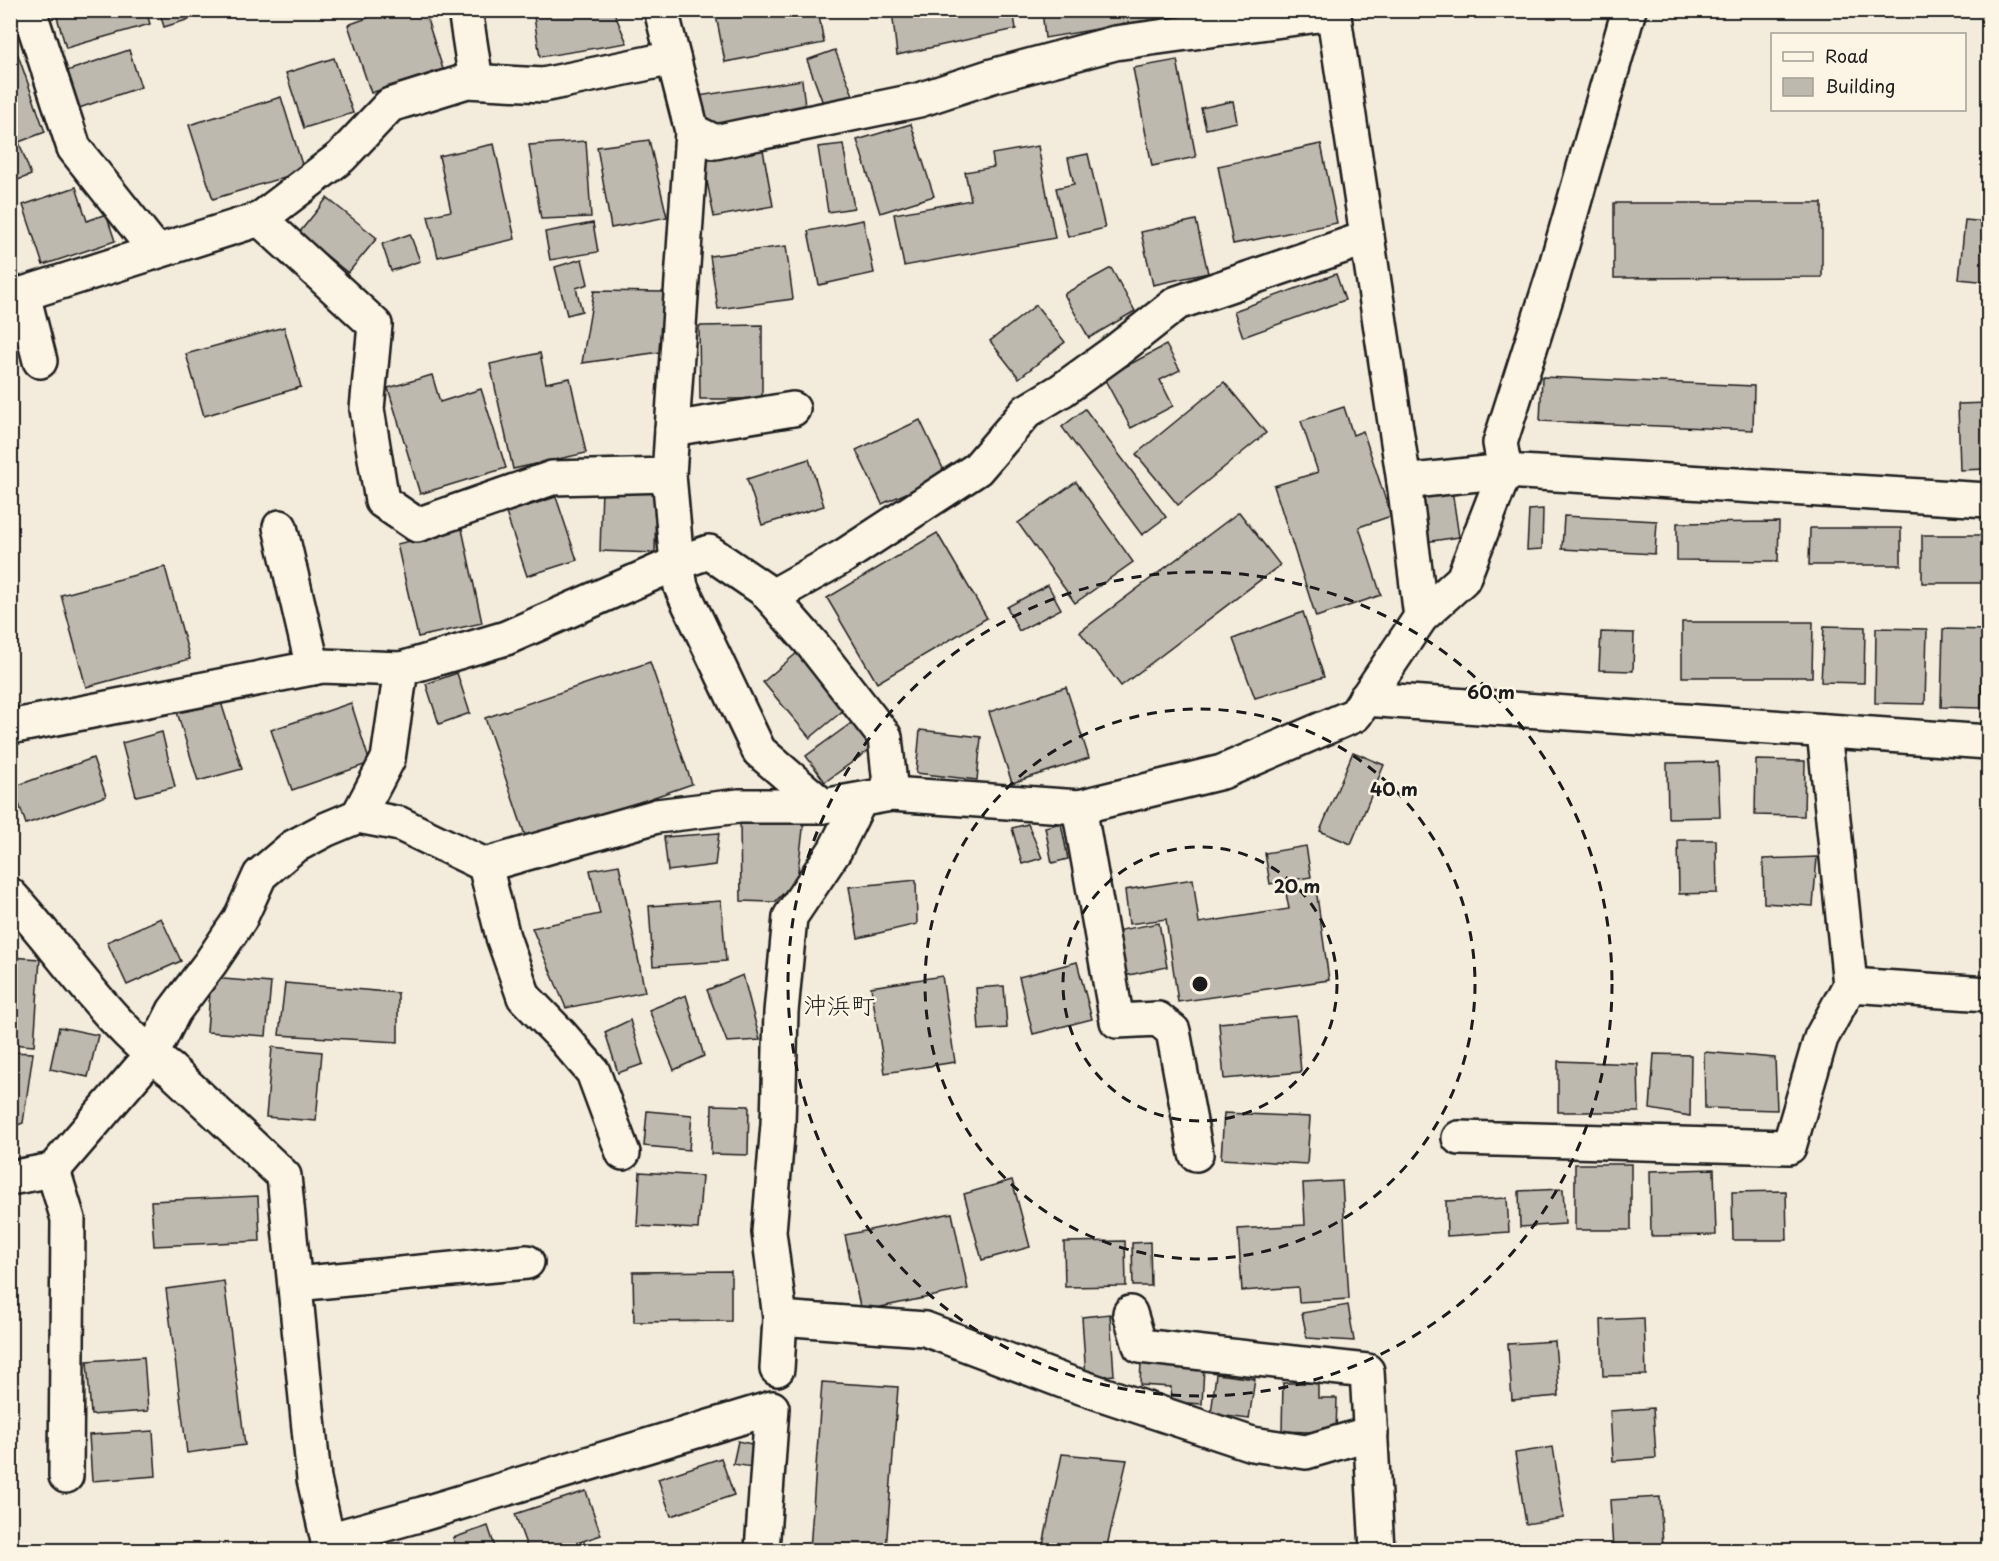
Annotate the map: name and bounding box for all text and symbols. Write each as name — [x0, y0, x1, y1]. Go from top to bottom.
legend — [1771, 33, 1966, 111]
text: Road — [1825, 42, 1869, 69]
text: Building — [1825, 72, 1895, 99]
text: 60 m — [1467, 678, 1515, 705]
text: 40 m — [1370, 775, 1418, 802]
text: 20 m — [1274, 872, 1320, 899]
centre of rings — [1190, 974, 1210, 994]
district label: 沖浜町 — [803, 986, 875, 1022]

